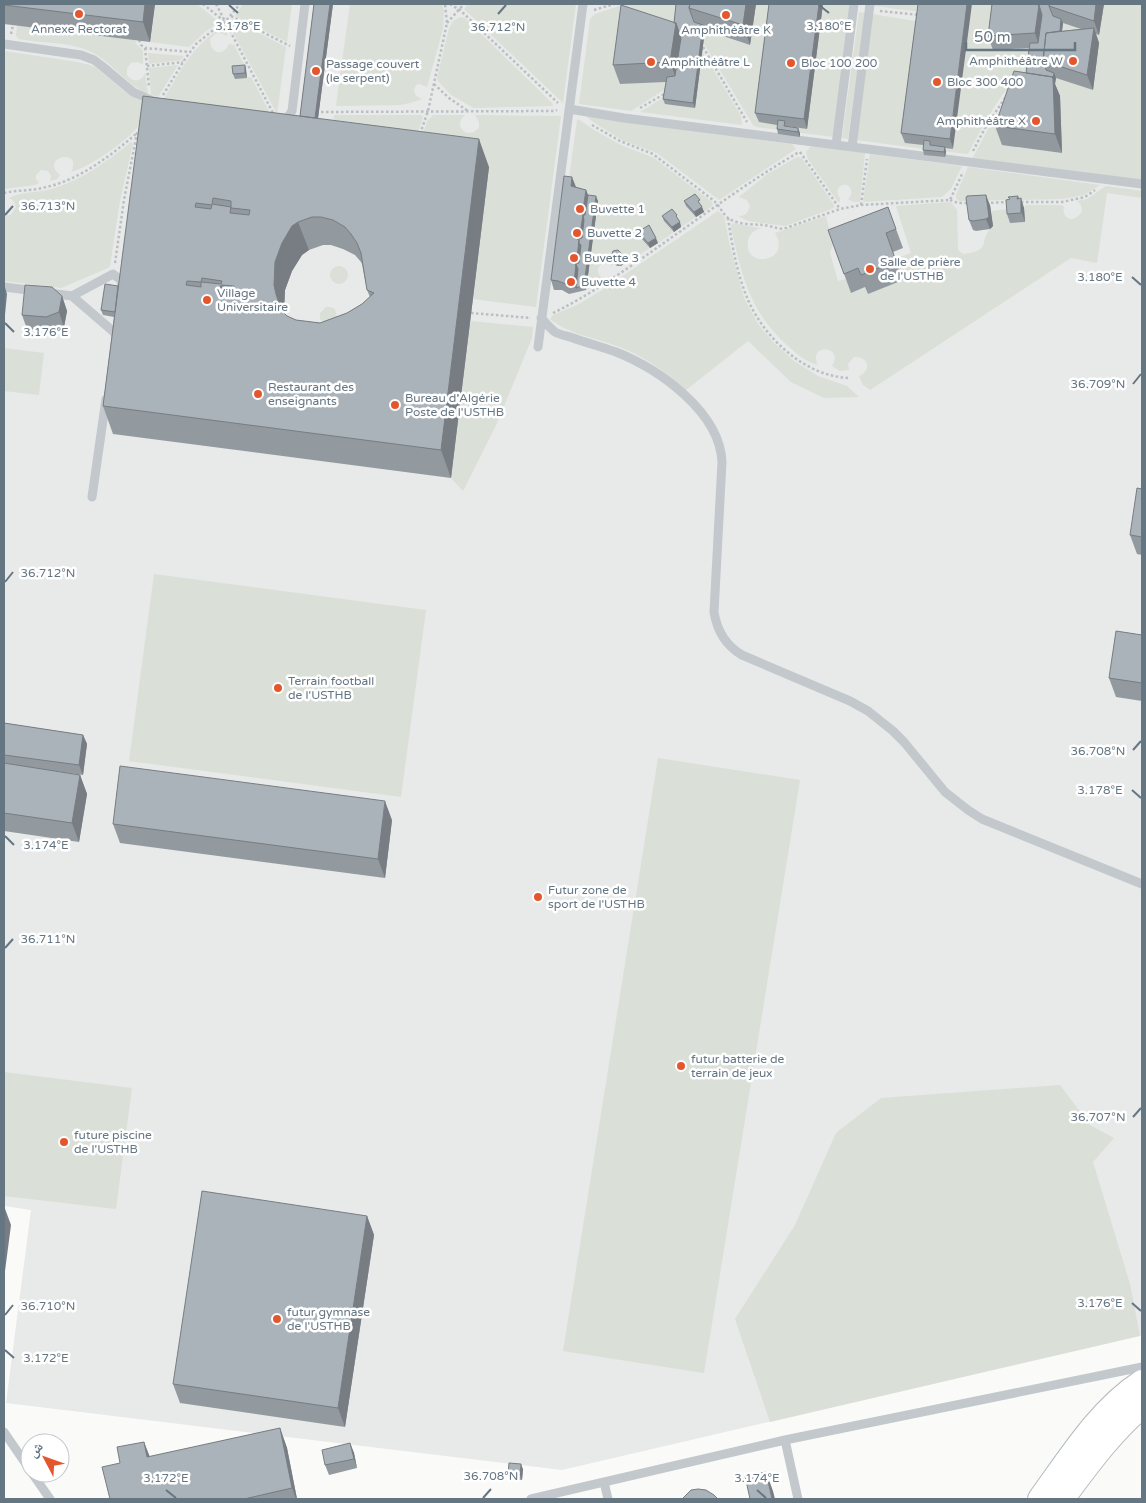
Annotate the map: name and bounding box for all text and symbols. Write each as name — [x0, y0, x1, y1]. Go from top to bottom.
marker: Annexe Rectorat — [73, 8, 85, 20]
marker: Amphithéâtre K — [720, 9, 732, 21]
text: 3.178°E — [215, 19, 261, 33]
text: 3.180°E — [806, 19, 852, 33]
text: 36.712°N — [471, 20, 525, 34]
scale bar — [966, 20, 1075, 52]
place label: Annexe Rectorat — [31, 22, 127, 36]
place label: Amphithéâtre K — [681, 23, 771, 37]
text: 50 m — [974, 28, 1011, 46]
place label: Amphithéâtre W — [969, 54, 1063, 68]
place label: Amphithéâtre L — [661, 55, 750, 69]
marker: Amphithéâtre W — [1067, 55, 1079, 67]
marker: Amphithéâtre L — [645, 56, 657, 68]
place label: Bloc 100 200 — [801, 56, 878, 70]
place label: Passage couvert (le serpent) — [326, 57, 420, 85]
marker: Bloc 100 200 — [785, 57, 797, 69]
marker: Passage couvert (le serpent) — [310, 65, 322, 77]
place label: Bloc 300 400 — [947, 75, 1024, 89]
marker: Bloc 300 400 — [931, 76, 943, 88]
place label: Amphithéâtre X — [936, 114, 1026, 128]
marker: Amphithéâtre X — [1030, 115, 1042, 127]
text: 36.713°N — [21, 199, 75, 213]
place label: Buvette 1 — [590, 202, 645, 216]
marker: Buvette 1 — [574, 203, 586, 215]
place label: Buvette 2 — [587, 226, 642, 240]
marker: Buvette 2 — [571, 227, 583, 239]
place label: Buvette 3 — [584, 251, 639, 265]
marker: Buvette 3 — [568, 252, 580, 264]
place label: Salle de prière de l'USTHB — [880, 255, 961, 283]
marker: Salle de prière de l'USTHB — [864, 263, 876, 275]
text: 3.180°E — [1077, 270, 1123, 284]
place label: Buvette 4 — [581, 275, 637, 289]
marker: Buvette 4 — [565, 276, 577, 288]
place label: Village Universitaire — [217, 286, 288, 314]
marker: Village Universitaire — [201, 294, 213, 306]
text: 3.176°E — [23, 325, 69, 339]
text: 36.709°N — [1071, 377, 1125, 391]
place label: Restaurant des enseignants — [268, 380, 354, 408]
marker: Restaurant des enseignants — [252, 388, 264, 400]
place label: Bureau d'Algérie Poste de l'USTHB — [405, 391, 504, 419]
marker: Bureau d'Algérie Poste de l'USTHB — [389, 399, 401, 411]
text: 36.712°N — [21, 566, 75, 580]
place label: Terrain football de l'USTHB — [288, 674, 374, 702]
marker: Terrain football de l'USTHB — [272, 682, 284, 694]
text: 36.708°N — [1071, 744, 1125, 758]
text: 3.178°E — [1077, 783, 1123, 797]
text: 3.174°E — [23, 838, 69, 852]
place label: Futur zone de sport de l'USTHB — [548, 883, 645, 911]
marker: Futur zone de sport de l'USTHB — [532, 891, 544, 903]
text: 36.711°N — [21, 932, 75, 946]
place label: futur batterie de terrain de jeux — [691, 1052, 785, 1080]
marker: futur batterie de terrain de jeux — [675, 1060, 687, 1072]
text: 36.707°N — [1070, 1110, 1126, 1124]
place label: future piscine de l'USTHB — [74, 1128, 152, 1156]
marker: future piscine de l'USTHB — [58, 1136, 70, 1148]
text: 3.176°E — [1077, 1296, 1123, 1310]
text: 36.710°N — [21, 1299, 75, 1313]
place label: futur gymnase de l'USTHB — [287, 1305, 370, 1333]
marker: futur gymnase de l'USTHB — [271, 1313, 283, 1325]
text: 3.172°E — [23, 1351, 69, 1365]
north arrow — [20, 1433, 70, 1483]
text: ش — [24, 1439, 47, 1461]
text: 36.708°N — [464, 1469, 518, 1483]
text: 3.172°E — [143, 1471, 189, 1485]
text: 3.174°E — [734, 1471, 780, 1485]

